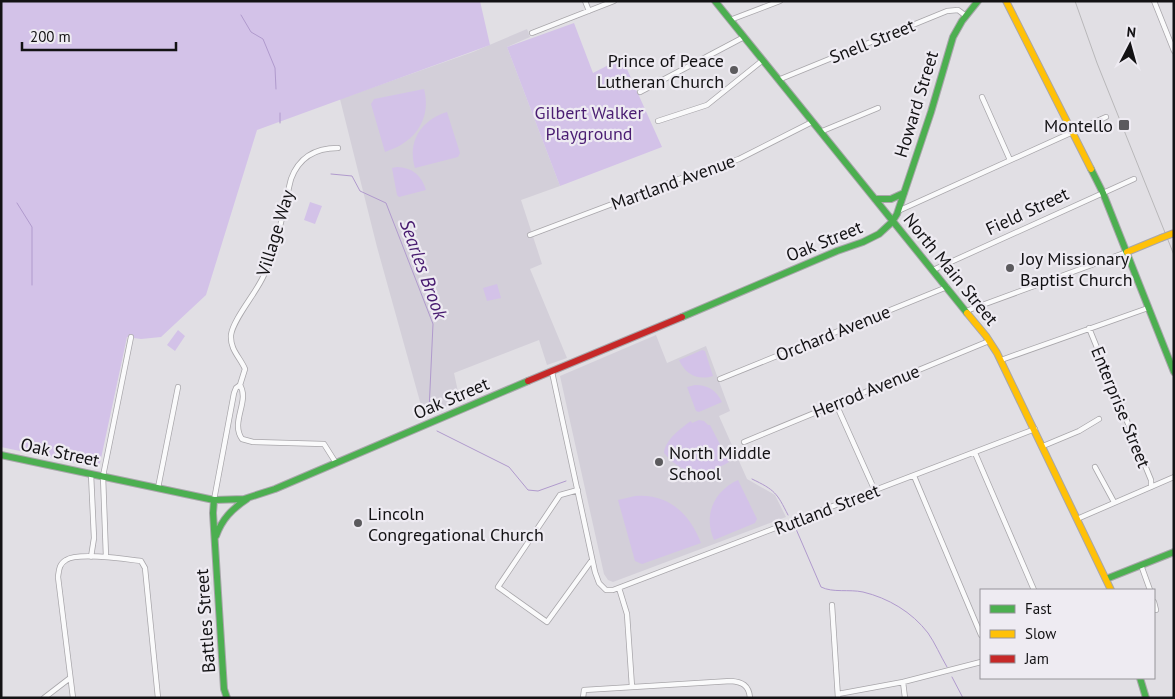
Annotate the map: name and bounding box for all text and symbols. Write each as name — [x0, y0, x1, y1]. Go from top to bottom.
street label: Snell Street — [826, 14, 918, 68]
scale bar — [22, 20, 176, 52]
north arrow — [1105, 20, 1155, 70]
text: N — [1126, 23, 1137, 42]
text: 200 m — [30, 27, 71, 46]
street label: Howard Street — [889, 48, 943, 160]
place label: Prince of Peace Lutheran Church — [597, 49, 724, 93]
marker: Prince of Peace Lutheran Church — [728, 64, 740, 76]
park label: Gilbert Walker Playground — [534, 101, 644, 145]
place label: Montello — [1044, 114, 1113, 137]
marker: Montello — [1117, 118, 1131, 132]
street label: Martland Avenue — [608, 149, 738, 215]
street label: Field Street — [982, 182, 1072, 240]
street label: Village Way — [251, 186, 299, 280]
street label: North Main Street — [899, 208, 1003, 330]
street label: Oak Street — [783, 215, 865, 267]
water label: Searles Brook — [395, 216, 454, 324]
place label: Joy Missionary Baptist Church — [1019, 247, 1133, 291]
marker: Joy Missionary Baptist Church — [1004, 262, 1016, 274]
street label: Orchard Avenue — [772, 300, 894, 366]
street label: Enterprise Street — [1086, 343, 1156, 471]
street label: Herrod Avenue — [809, 359, 923, 423]
street label: Oak Street — [410, 372, 492, 424]
street label: Oak Street — [18, 432, 102, 472]
place label: North Middle School — [669, 441, 771, 485]
marker: North Middle School — [653, 456, 665, 468]
street label: Rutland Street — [771, 478, 883, 540]
place label: Lincoln Congregational Church — [368, 502, 544, 546]
marker: Lincoln Congregational Church — [352, 517, 364, 529]
street label: Battles Street — [190, 568, 220, 674]
legend — [980, 589, 1155, 679]
text: Fast — [1025, 599, 1052, 618]
text: Slow — [1025, 624, 1056, 643]
text: Jam — [1024, 649, 1049, 668]

